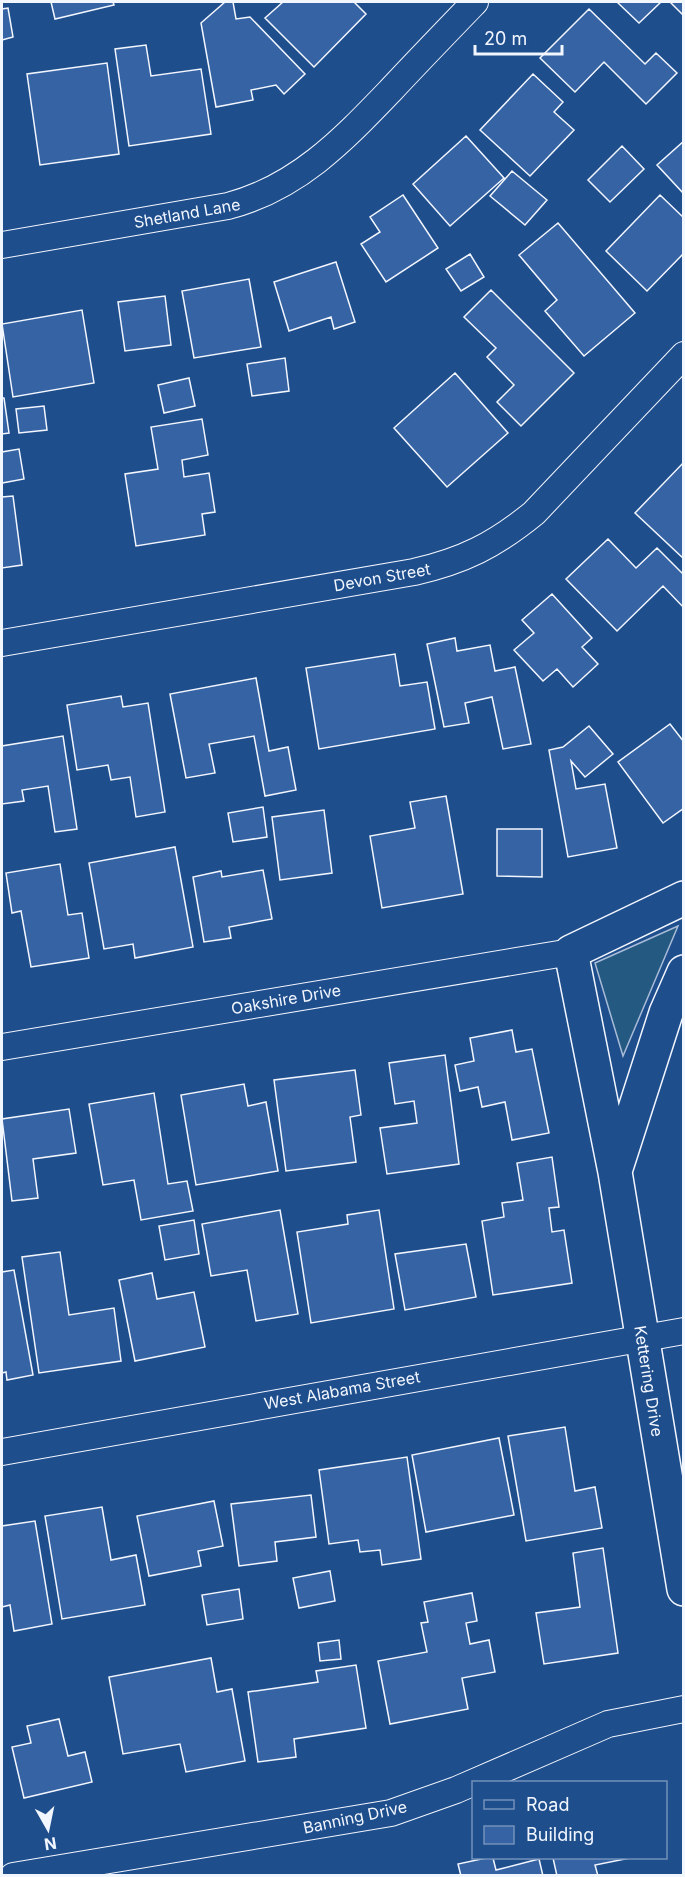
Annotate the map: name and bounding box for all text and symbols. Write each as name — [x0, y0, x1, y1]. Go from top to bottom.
scale bar — [475, 18, 562, 56]
text: 20 m — [484, 28, 527, 49]
street label: Shetland Lane — [132, 194, 242, 232]
street label: Devon Street — [332, 559, 432, 595]
street label: Oakshire Drive — [230, 980, 342, 1018]
street label: Kettering Drive — [630, 1324, 668, 1438]
street label: West Alabama Street — [262, 1366, 422, 1414]
legend — [472, 1781, 667, 1859]
text: Road — [526, 1794, 569, 1815]
street label: Banning Drive — [301, 1796, 409, 1838]
north arrow — [18, 1799, 78, 1859]
text: Building — [526, 1824, 594, 1845]
text: N — [43, 1833, 58, 1855]

